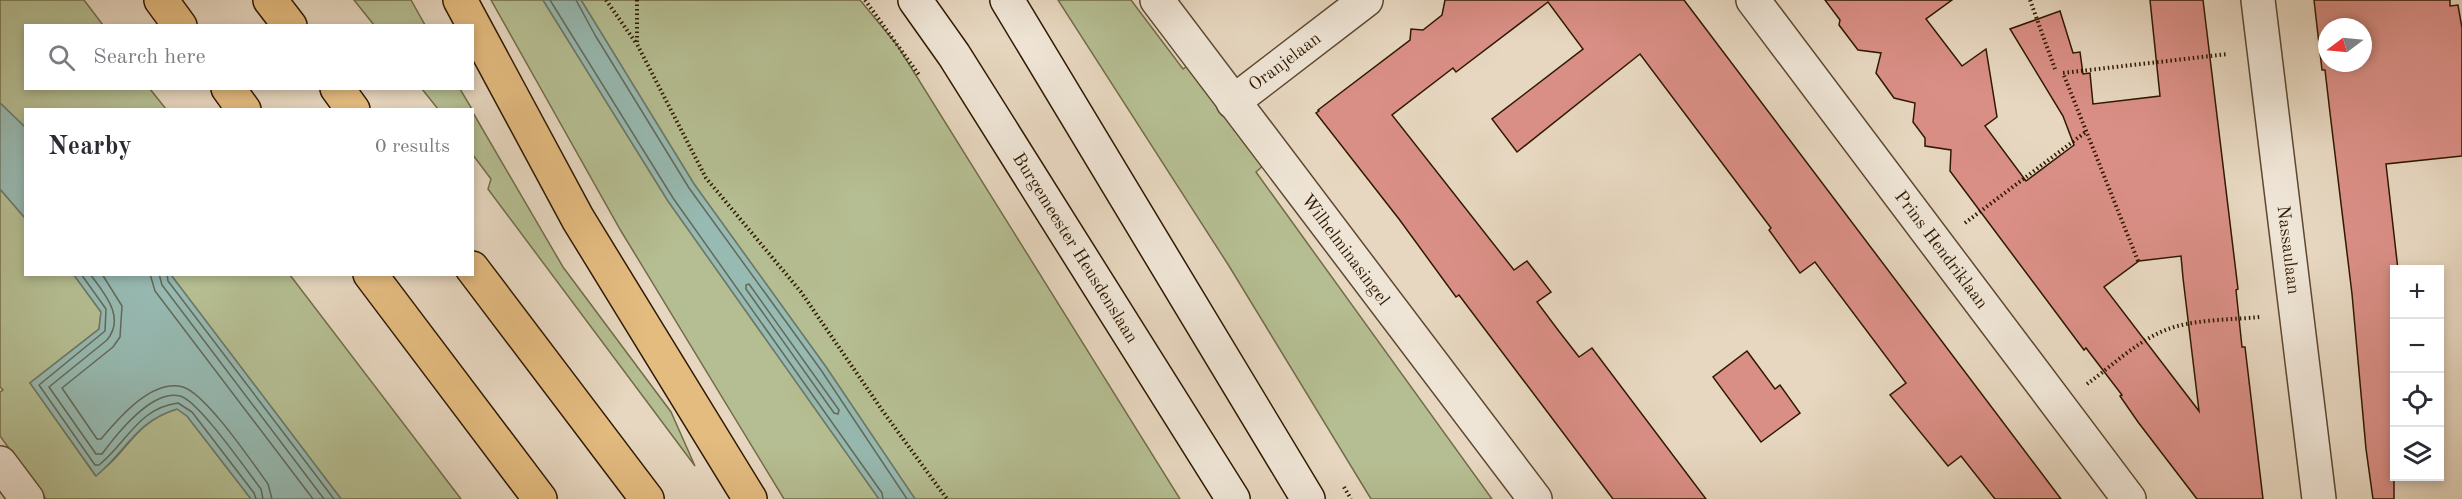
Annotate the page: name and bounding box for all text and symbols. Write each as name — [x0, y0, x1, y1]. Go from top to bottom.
north arrow — [2318, 18, 2372, 72]
search box — [24, 24, 474, 90]
street label: Oranjelaan — [1246, 29, 1325, 95]
icon: search — [45, 41, 78, 74]
text: Search here — [93, 46, 206, 68]
text: Nearby — [48, 134, 132, 160]
text: 0 results — [375, 137, 450, 157]
street label: Burgemeester Heusdenslaan — [1009, 150, 1141, 347]
street label: Prins Hendriklaan — [1891, 188, 1991, 313]
street label: Wilhelminasingel — [1297, 191, 1393, 309]
street label: Nassaulaan — [2274, 205, 2302, 296]
map controls — [2390, 265, 2444, 481]
button: + — [2390, 265, 2444, 319]
button: − — [2390, 319, 2444, 373]
button: locate — [2390, 373, 2444, 427]
button: layers — [2390, 427, 2444, 481]

